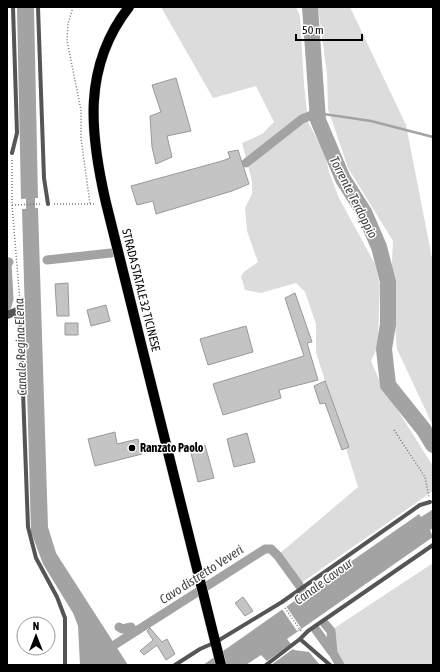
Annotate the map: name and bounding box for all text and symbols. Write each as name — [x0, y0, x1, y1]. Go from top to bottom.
scale bar — [296, 16, 362, 42]
text: 50 m — [302, 23, 324, 37]
water label: Torrente Terdoppio — [326, 154, 381, 241]
street label: STRADA STATALE 32 TICINESE — [119, 227, 163, 353]
water label: Canale Regina Elena — [11, 298, 30, 396]
place label: Ranzato Paolo — [140, 441, 204, 455]
marker: Ranzato Paolo — [127, 443, 137, 453]
water label: Cavo distretto Veveri — [157, 542, 246, 607]
water label: Canale Cavour — [291, 555, 356, 608]
north arrow — [16, 616, 56, 656]
text: N — [33, 620, 39, 632]

